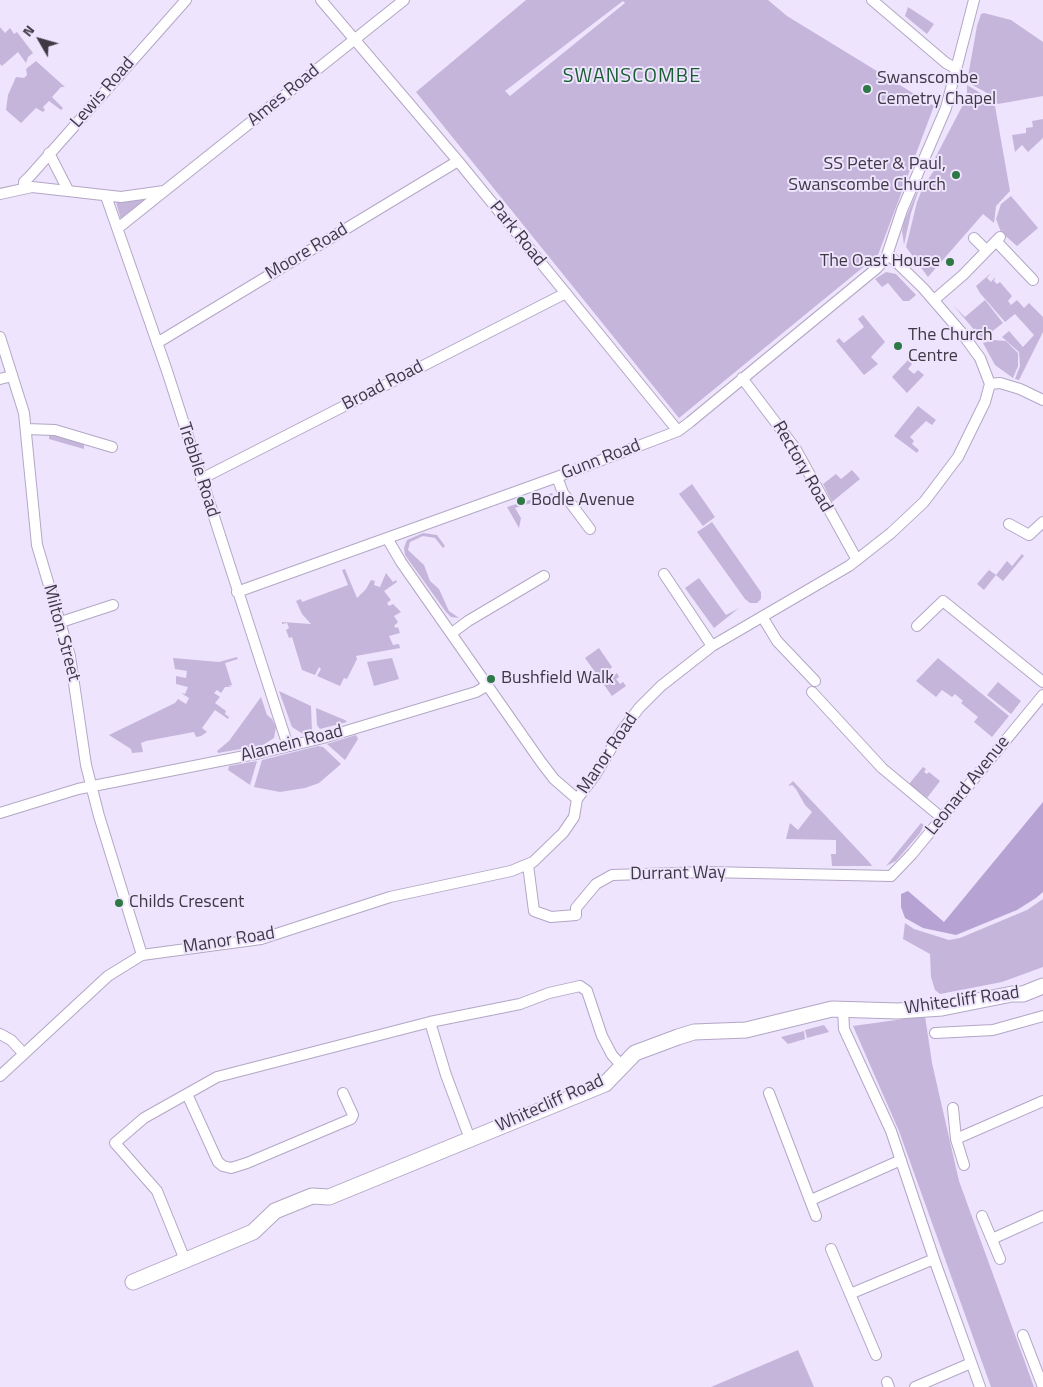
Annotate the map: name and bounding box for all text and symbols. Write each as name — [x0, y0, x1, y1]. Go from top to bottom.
north arrow — [15, 15, 65, 65]
text: N — [17, 20, 39, 41]
street label: Lewis Road — [66, 53, 140, 133]
street label: Ames Road — [244, 60, 324, 132]
district label: SWANSCOMBE — [562, 65, 702, 89]
place label: Swanscombe Cemetry Chapel — [877, 68, 996, 110]
marker: Swanscombe Cemetry Chapel — [861, 83, 873, 95]
place label: SS Peter & Paul, Swanscombe Church — [788, 154, 946, 196]
marker: SS Peter & Paul, Swanscombe Church — [950, 169, 962, 181]
street label: Park Road — [484, 197, 550, 271]
street label: Moore Road — [262, 219, 352, 285]
place label: The Oast House — [820, 251, 940, 273]
marker: The Oast House — [944, 256, 956, 268]
place label: The Church Centre — [908, 325, 993, 368]
marker: The Church Centre — [892, 340, 904, 352]
street label: Broad Road — [339, 356, 427, 416]
street label: Rectory Road — [767, 418, 837, 516]
street label: Trebble Road — [173, 420, 223, 520]
street label: Gunn Road — [558, 435, 644, 485]
place label: Bodle Avenue — [531, 490, 635, 512]
marker: Bodle Avenue — [515, 495, 527, 507]
street label: Milton Street — [38, 582, 84, 684]
place label: Bushfield Walk — [501, 668, 614, 690]
marker: Bushfield Walk — [485, 673, 497, 685]
street label: Manor Road — [573, 710, 643, 798]
street label: Alamein Road — [239, 721, 345, 767]
street label: Leonard Avenue — [921, 732, 1015, 840]
street label: Durrant Way — [630, 862, 726, 886]
place label: Childs Crescent — [129, 892, 244, 914]
marker: Childs Crescent — [113, 897, 125, 909]
street label: Manor Road — [182, 923, 276, 959]
street label: Whitecliff Road — [903, 982, 1021, 1020]
street label: Whitecliff Road — [493, 1071, 607, 1137]

